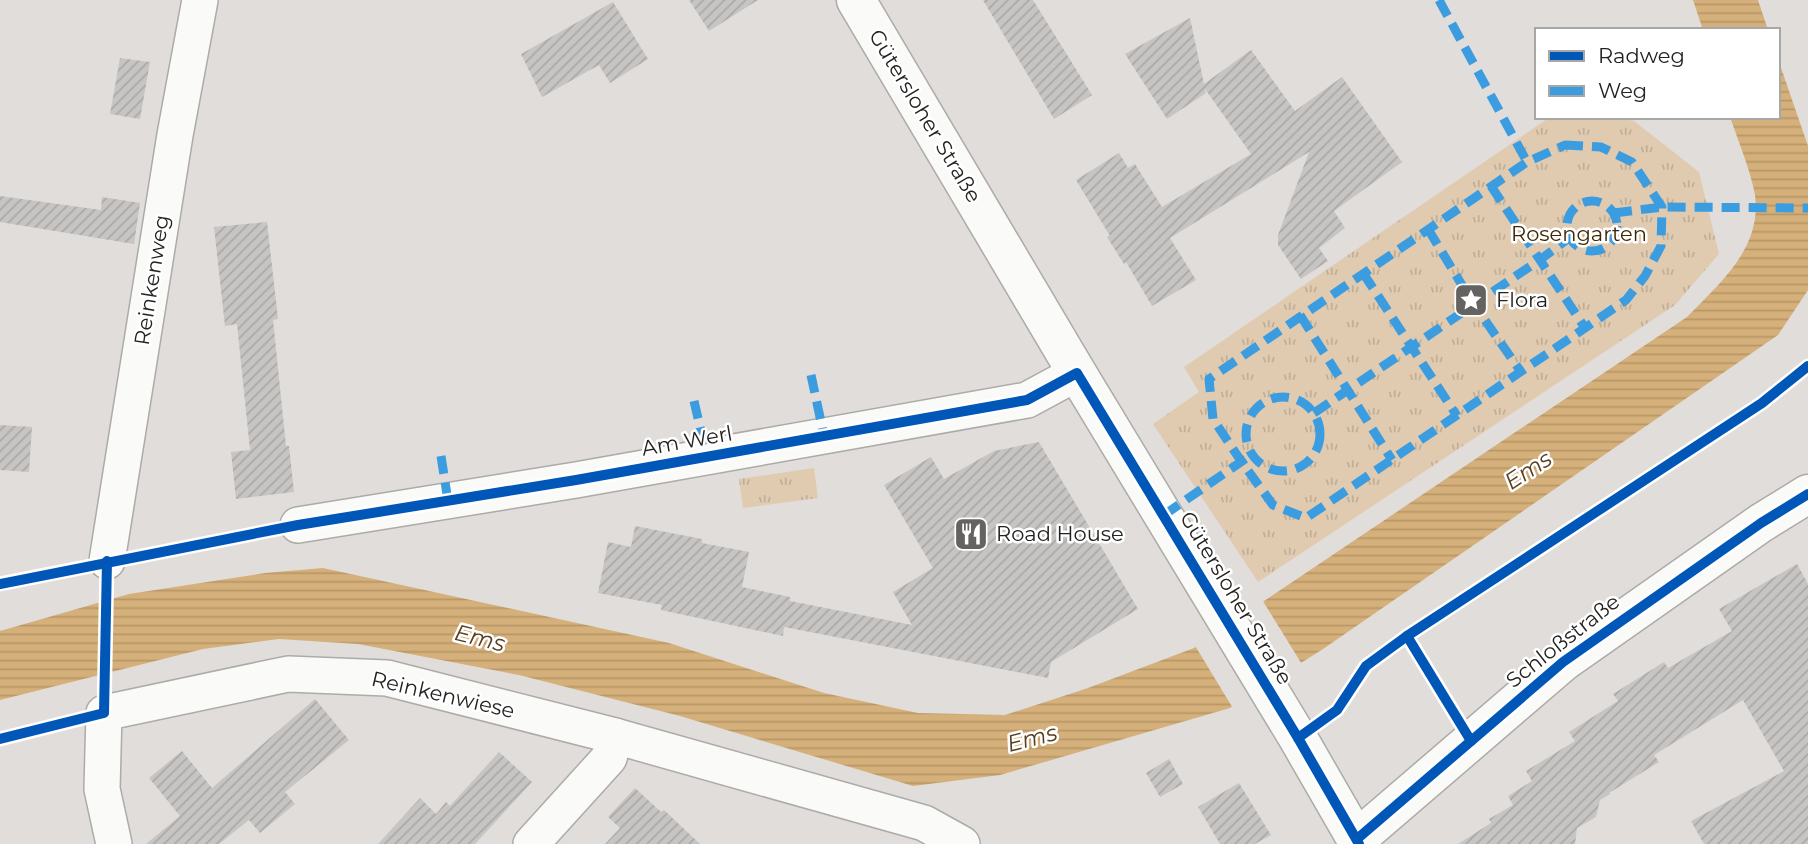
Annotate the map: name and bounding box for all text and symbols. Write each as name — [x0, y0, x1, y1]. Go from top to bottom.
street label: Gütersloher Straße — [864, 25, 987, 207]
legend — [1535, 28, 1780, 119]
text: Radweg — [1598, 43, 1685, 68]
text: Weg — [1598, 78, 1647, 103]
street label: Reinkenweg — [129, 213, 174, 347]
park label: Rosengarten — [1511, 221, 1647, 246]
place icon: Flora — [1452, 281, 1490, 319]
place label: Flora — [1496, 287, 1548, 312]
street label: Am Werl — [640, 420, 734, 461]
water label: Ems — [1499, 444, 1557, 496]
street label: Gütersloher Straße — [1175, 507, 1298, 689]
restaurant icon: Road House — [952, 515, 990, 553]
place label: Road House — [996, 521, 1124, 546]
street label: Schloßstraße — [1501, 589, 1624, 693]
water label: Ems — [452, 618, 508, 658]
street label: Reinkenwiese — [369, 666, 517, 723]
water label: Ems — [1004, 718, 1060, 758]

